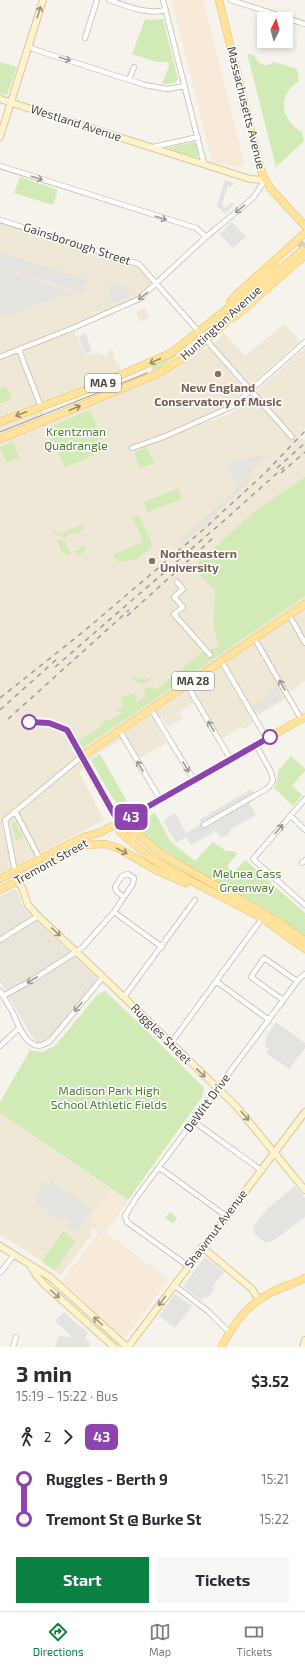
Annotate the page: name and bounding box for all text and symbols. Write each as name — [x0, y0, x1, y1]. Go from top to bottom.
one-way arrow — [36, 6, 44, 18]
north arrow — [257, 12, 293, 48]
map controls — [257, 12, 293, 48]
street label: Massachusetts Avenue — [225, 45, 269, 171]
one-way arrow — [59, 56, 71, 64]
street label: Westland Avenue — [29, 101, 124, 143]
one-way arrow — [30, 175, 43, 182]
one-way arrow — [234, 204, 245, 213]
one-way arrow — [154, 214, 166, 222]
street label: Gainsborough Street — [22, 219, 133, 267]
street label: Huntington Avenue — [177, 282, 264, 362]
one-way arrow — [137, 291, 148, 300]
one-way arrow — [150, 358, 162, 365]
marker: New England Conservatory of Music — [213, 369, 223, 379]
road number: MA 9 — [85, 374, 121, 392]
place label: New England Conservatory of Music — [154, 380, 282, 409]
one-way arrow — [68, 404, 80, 411]
one-way arrow — [16, 410, 28, 418]
park label: Krentzman Quadrangle — [44, 424, 108, 453]
place label: Northeastern University — [160, 546, 237, 575]
marker: Northeastern University — [147, 556, 157, 566]
road number: MA 28 — [172, 672, 214, 690]
one-way arrow — [277, 679, 285, 691]
unlabelled marker — [21, 714, 37, 730]
one-way arrow — [206, 720, 214, 732]
unlabelled marker — [262, 729, 278, 745]
one-way arrow — [136, 760, 144, 772]
one-way arrow — [182, 761, 190, 773]
line badge: 43 — [113, 804, 149, 830]
text: 43 — [123, 808, 139, 825]
one-way arrow — [274, 824, 283, 835]
street label: Tremont Street — [11, 835, 90, 887]
one-way arrow — [116, 847, 128, 855]
park label: Melnea Cass Greenway — [213, 866, 281, 894]
one-way arrow — [51, 928, 61, 937]
one-way arrow — [26, 977, 38, 985]
street label: Ruggles Street — [129, 1000, 195, 1067]
one-way arrow — [74, 1001, 83, 1012]
one-way arrow — [196, 1068, 206, 1078]
street label: DeWitt Drive — [180, 1070, 232, 1134]
park label: Madison Park High School Athletic Fields — [51, 1083, 167, 1111]
one-way arrow — [240, 1111, 249, 1121]
street label: Shawmut Avenue — [181, 1186, 249, 1270]
one-way arrow — [50, 1289, 60, 1299]
one-way arrow — [158, 1295, 166, 1306]
one-way arrow — [93, 1316, 103, 1326]
text: 3 min — [16, 1360, 72, 1386]
text: $3.52 — [251, 1372, 289, 1390]
text: 15:19 – 15:22 · Bus — [16, 1388, 118, 1404]
icon: walk — [16, 1426, 38, 1448]
icon: forward — [57, 1426, 79, 1448]
text: 43 — [93, 1428, 110, 1445]
text: 2 — [44, 1429, 51, 1445]
text: Ruggles - Berth 9 — [46, 1470, 168, 1488]
text: 15:21 — [261, 1471, 289, 1487]
text: Tremont St @ Burke St — [46, 1510, 201, 1528]
text: 15:22 — [259, 1511, 289, 1527]
button: Start — [16, 1557, 149, 1603]
button: Tickets — [157, 1557, 289, 1603]
tab: Directions — [33, 1621, 83, 1658]
tab: Map — [149, 1621, 171, 1658]
tab: Tickets — [237, 1621, 272, 1658]

